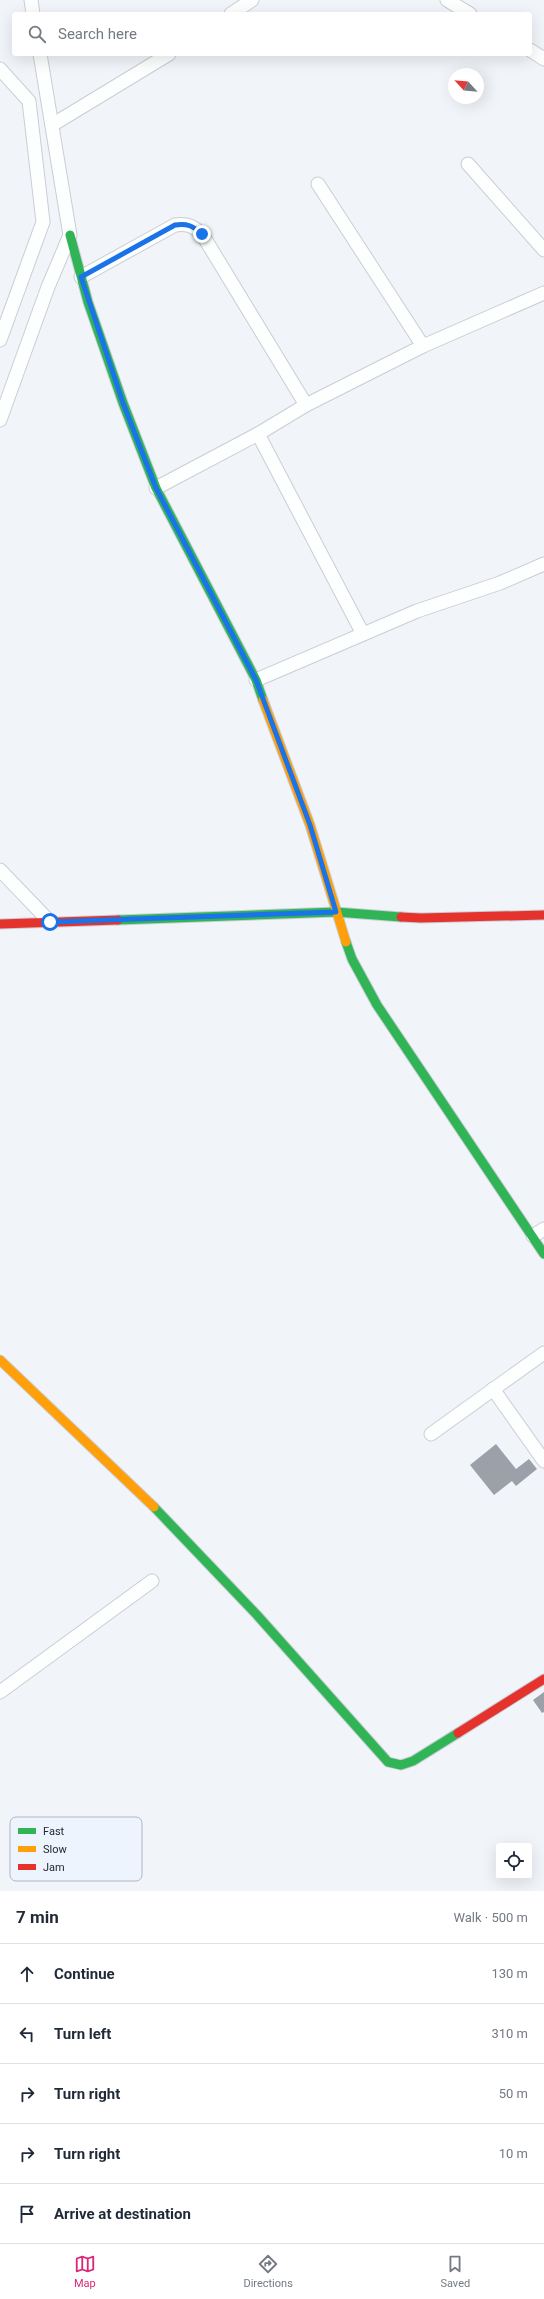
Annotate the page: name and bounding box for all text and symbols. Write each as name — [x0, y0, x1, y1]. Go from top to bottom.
search box — [12, 12, 532, 56]
icon: search — [26, 23, 48, 45]
text: Search here — [58, 25, 137, 43]
north arrow — [448, 68, 484, 104]
route end — [193, 225, 211, 243]
route start — [41, 913, 59, 931]
legend — [10, 1817, 142, 1881]
text: Fast — [43, 1825, 65, 1838]
text: Slow — [43, 1843, 67, 1856]
map controls — [496, 1843, 532, 1879]
button: locate — [496, 1843, 532, 1879]
text: Jam — [43, 1861, 65, 1874]
text: 7 min — [16, 1907, 59, 1927]
text: Walk · 500 m — [453, 1910, 528, 1925]
icon: ahead — [16, 1963, 38, 1985]
text: Continue — [54, 1965, 115, 1983]
text: 130 m — [491, 1966, 528, 1981]
icon: left — [16, 2023, 38, 2045]
text: Turn left — [54, 2025, 111, 2043]
text: 310 m — [491, 2026, 528, 2041]
icon: right — [16, 2083, 38, 2105]
text: Turn right — [54, 2085, 120, 2103]
text: 50 m — [499, 2086, 528, 2101]
icon: right — [16, 2143, 38, 2165]
text: Turn right — [54, 2145, 120, 2163]
text: 10 m — [499, 2146, 528, 2161]
icon: arrive — [16, 2203, 38, 2225]
text: Arrive at destination — [54, 2205, 191, 2223]
tab: Map — [74, 2253, 96, 2290]
tab: Directions — [243, 2253, 293, 2290]
tab: Saved — [440, 2253, 470, 2290]

